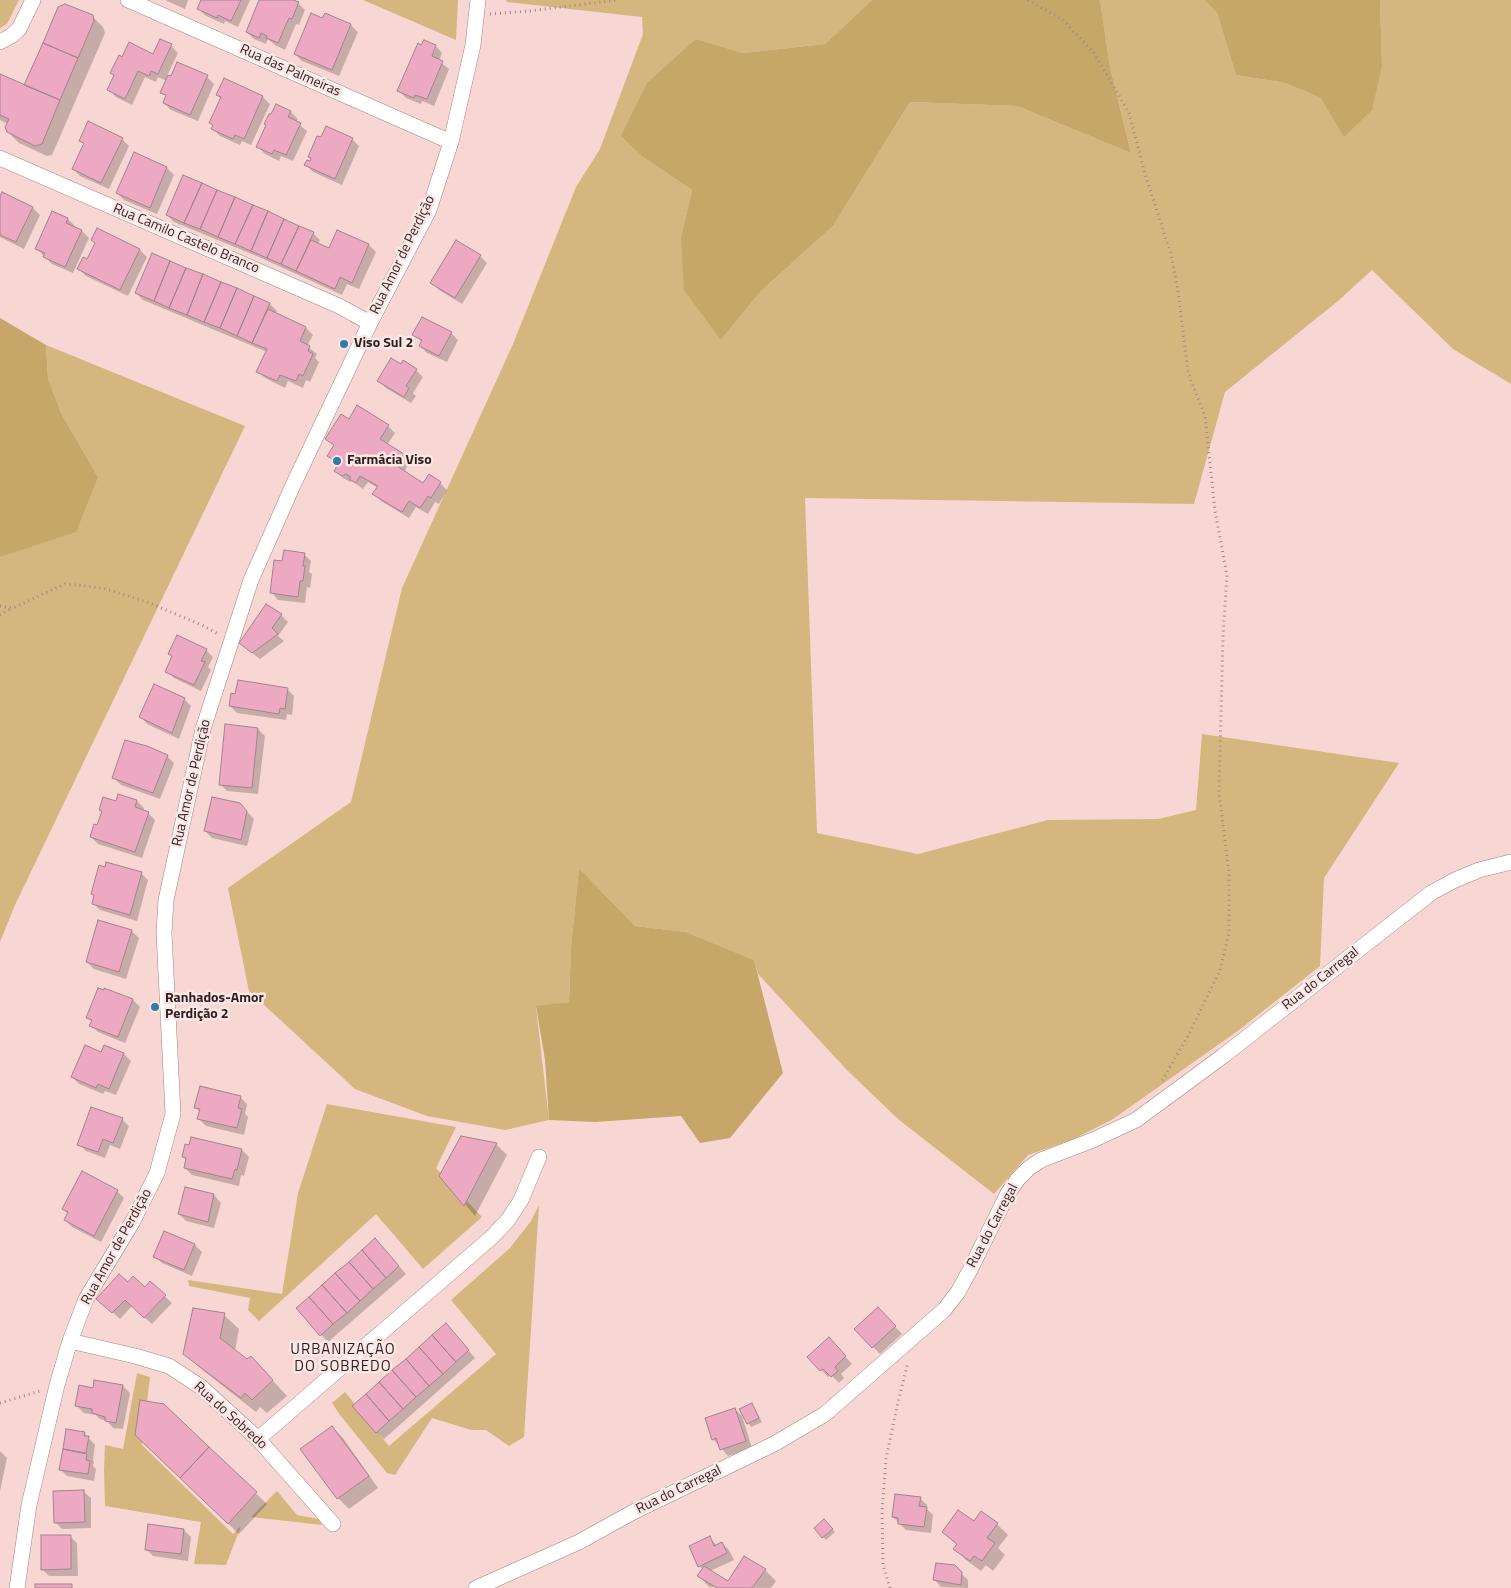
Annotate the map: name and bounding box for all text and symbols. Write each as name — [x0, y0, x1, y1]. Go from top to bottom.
street label: Rua das Palmeiras — [237, 41, 343, 101]
street label: Rua Amor de Perdição — [367, 193, 439, 317]
street label: Rua Camilo Castelo Branco — [110, 201, 262, 277]
place label: Viso Sul 2 — [354, 336, 413, 352]
marker: Viso Sul 2 — [338, 338, 350, 350]
place label: Farmácia Viso — [347, 453, 432, 469]
marker: Farmácia Viso — [331, 455, 343, 467]
street label: Rua Amor de Perdição — [169, 718, 215, 848]
street label: Rua do Carregal — [1279, 944, 1363, 1014]
place label: Ranhados-Amor Perdição 2 — [165, 991, 264, 1024]
marker: Ranhados-Amor Perdição 2 — [149, 1001, 161, 1013]
street label: Rua do Carregal — [964, 1181, 1022, 1271]
street label: Rua Amor de Perdição — [78, 1186, 156, 1308]
district label: URBANIZAÇÃO DO SOBREDO — [289, 1341, 397, 1376]
street label: Rua do Sobredo — [190, 1379, 270, 1453]
street label: Rua do Carregal — [634, 1462, 724, 1518]

